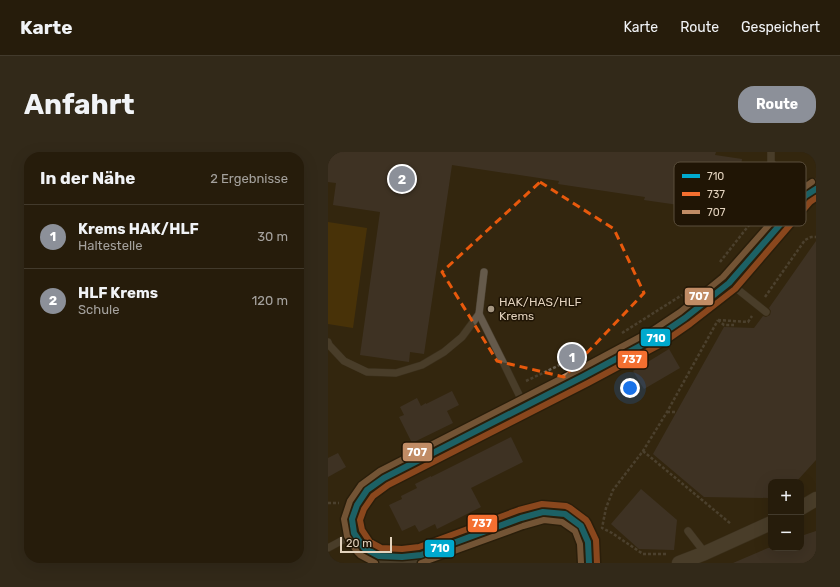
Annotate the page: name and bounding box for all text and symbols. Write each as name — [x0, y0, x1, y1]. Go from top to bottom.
text: Karte — [20, 16, 72, 39]
text: Karte — [623, 19, 658, 36]
text: Route — [680, 19, 719, 36]
text: Gespeichert — [741, 19, 820, 36]
button: Route — [738, 86, 816, 123]
text: Anfahrt — [24, 88, 135, 121]
legend — [674, 162, 806, 226]
pin: 2 — [389, 164, 415, 194]
text: In der Nähe — [40, 168, 135, 188]
text: 710 — [707, 170, 724, 183]
text: 2 Ergebnisse — [210, 171, 288, 186]
text: 737 — [707, 188, 725, 201]
text: 707 — [707, 206, 726, 219]
text: Krems HAK/HLF — [78, 220, 199, 238]
text: 1 — [50, 229, 56, 244]
text: 30 m — [257, 229, 288, 244]
text: Haltestelle — [78, 238, 143, 253]
text: HLF Krems — [78, 284, 158, 302]
line badge: 707 — [684, 287, 714, 306]
text: 707 — [689, 290, 710, 303]
text: 2 — [49, 293, 57, 308]
text: 120 m — [252, 293, 288, 308]
place label: HAK/HAS/HLF Krems — [499, 295, 581, 323]
text: Schule — [78, 302, 119, 317]
marker: HAK/HAS/HLF Krems — [486, 304, 496, 314]
line badge: 710 — [640, 328, 671, 347]
text: 710 — [646, 332, 666, 345]
pin: 1 — [559, 342, 585, 372]
line badge: 737 — [617, 350, 648, 369]
text: 737 — [622, 353, 643, 366]
your location — [620, 378, 640, 398]
line badge: 707 — [402, 442, 433, 462]
text: 707 — [407, 446, 428, 459]
map controls — [768, 479, 804, 551]
button: + — [768, 479, 804, 515]
line badge: 737 — [467, 514, 498, 533]
button: − — [768, 515, 804, 551]
text: 737 — [472, 517, 493, 530]
scale bar — [340, 535, 392, 554]
text: 20 m — [346, 537, 372, 550]
line badge: 710 — [424, 539, 455, 558]
text: 710 — [430, 542, 450, 555]

